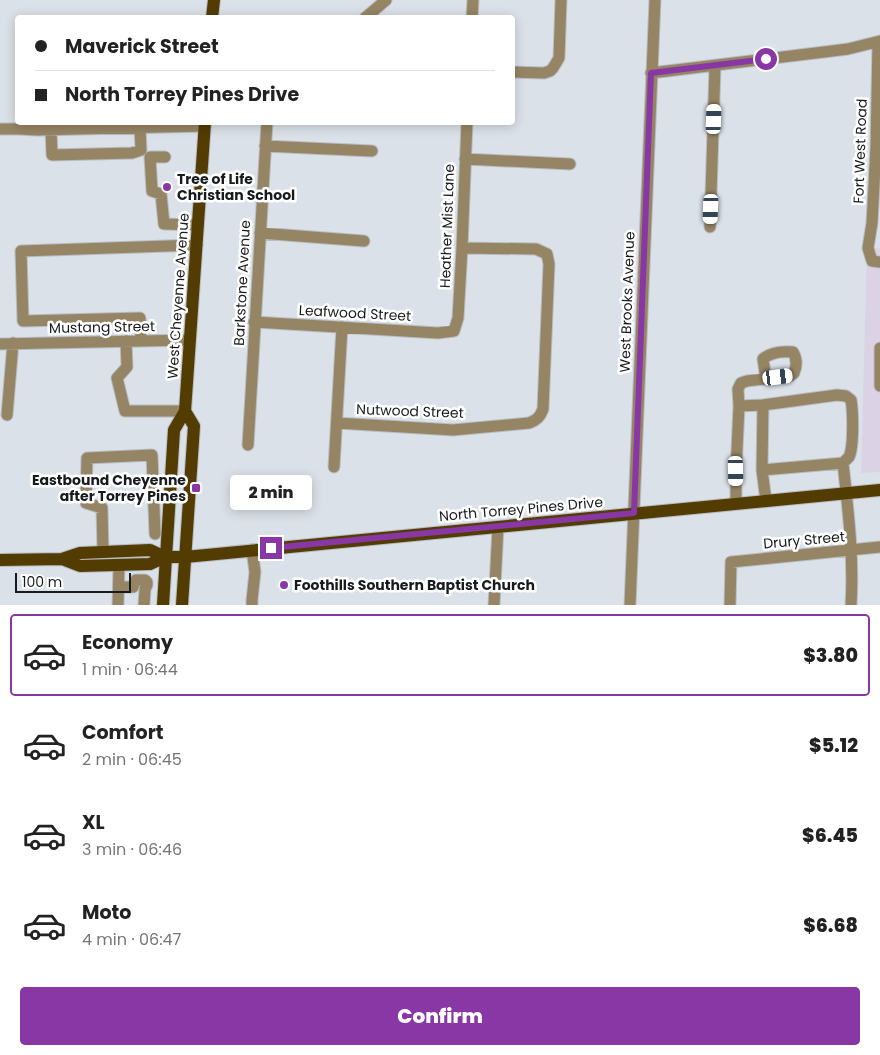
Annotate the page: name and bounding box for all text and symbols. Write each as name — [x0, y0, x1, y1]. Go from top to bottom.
text: Maverick Street — [65, 33, 219, 60]
route start — [755, 48, 777, 70]
text: North Torrey Pines Drive — [65, 81, 299, 108]
street label: Fort West Road — [848, 98, 872, 204]
car — [705, 104, 722, 134]
street label: Heather Mist Lane — [435, 163, 459, 288]
place label: Tree of Life Christian School — [177, 169, 295, 205]
marker: Tree of Life Christian School — [161, 181, 173, 193]
car — [702, 194, 719, 224]
street label: West Cheyenne Avenue — [162, 212, 194, 380]
street label: Barkstone Avenue — [229, 219, 255, 346]
street label: West Brooks Avenue — [615, 231, 639, 373]
street label: Leafwood Street — [298, 300, 412, 326]
street label: Mustang Street — [49, 316, 155, 338]
car — [762, 368, 793, 386]
street label: Nutwood Street — [356, 399, 464, 423]
car — [728, 456, 743, 486]
place label: Eastbound Cheyenne after Torrey Pines — [32, 470, 186, 506]
callout: 2 min — [230, 476, 312, 510]
text: 2 min — [248, 481, 294, 504]
marker: Eastbound Cheyenne after Torrey Pines — [190, 482, 202, 494]
street label: North Torrey Pines Drive — [438, 492, 604, 526]
street label: Drury Street — [762, 526, 846, 554]
route end — [260, 537, 282, 559]
scale bar — [15, 570, 131, 593]
text: 100 m — [22, 572, 62, 592]
place label: Foothills Southern Baptist Church — [294, 575, 535, 595]
marker: Foothills Southern Baptist Church — [278, 579, 290, 591]
text: Economy — [82, 629, 173, 656]
icon: car — [22, 633, 67, 678]
text: $3.80 — [803, 642, 858, 669]
text: 1 min · 06:44 — [82, 658, 178, 681]
text: Comfort — [82, 719, 164, 746]
icon: car — [22, 723, 67, 768]
text: $5.12 — [809, 732, 858, 759]
text: 2 min · 06:45 — [82, 748, 182, 771]
text: XL — [82, 809, 105, 836]
icon: car — [22, 813, 67, 858]
text: $6.45 — [802, 822, 858, 849]
text: 3 min · 06:46 — [82, 838, 182, 861]
text: Moto — [82, 899, 131, 926]
icon: car — [22, 903, 67, 948]
text: $6.68 — [803, 912, 858, 939]
text: 4 min · 06:47 — [82, 928, 181, 951]
button: Confirm — [20, 987, 860, 1045]

